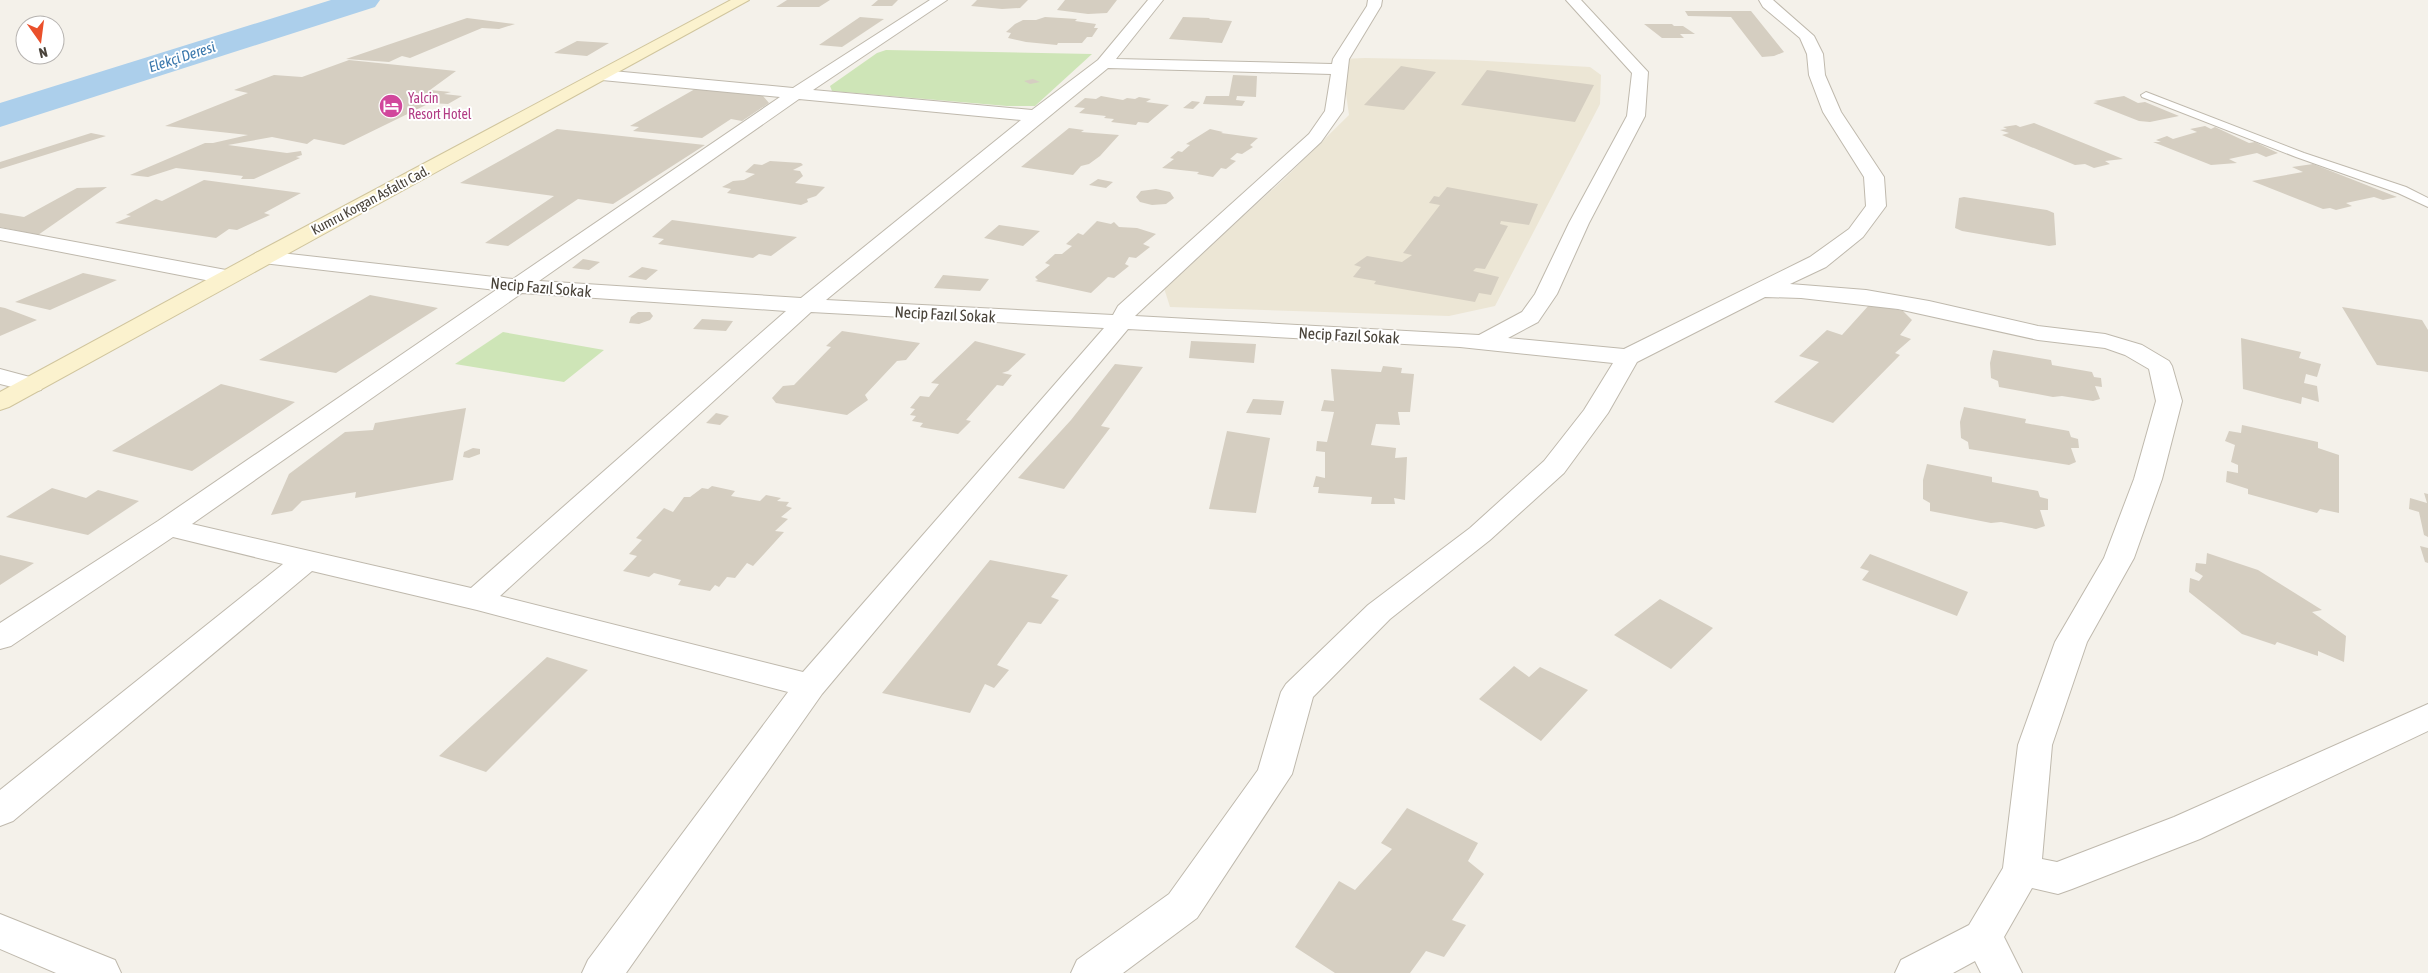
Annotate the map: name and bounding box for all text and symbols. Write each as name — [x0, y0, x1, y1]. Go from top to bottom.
north arrow — [15, 15, 65, 65]
water label: Elekçi Deresi — [146, 38, 218, 75]
text: N — [37, 44, 49, 61]
place label: Yalcin Resort Hotel — [408, 90, 472, 122]
hotel icon: Yalcin Resort Hotel — [378, 93, 404, 119]
street label: Kumru Korgan Asfaltı Cad. — [308, 162, 432, 238]
street label: Necip Fazıl Sokak — [490, 274, 592, 301]
street label: Necip Fazıl Sokak — [894, 302, 996, 327]
street label: Necip Fazıl Sokak — [1298, 323, 1400, 348]

